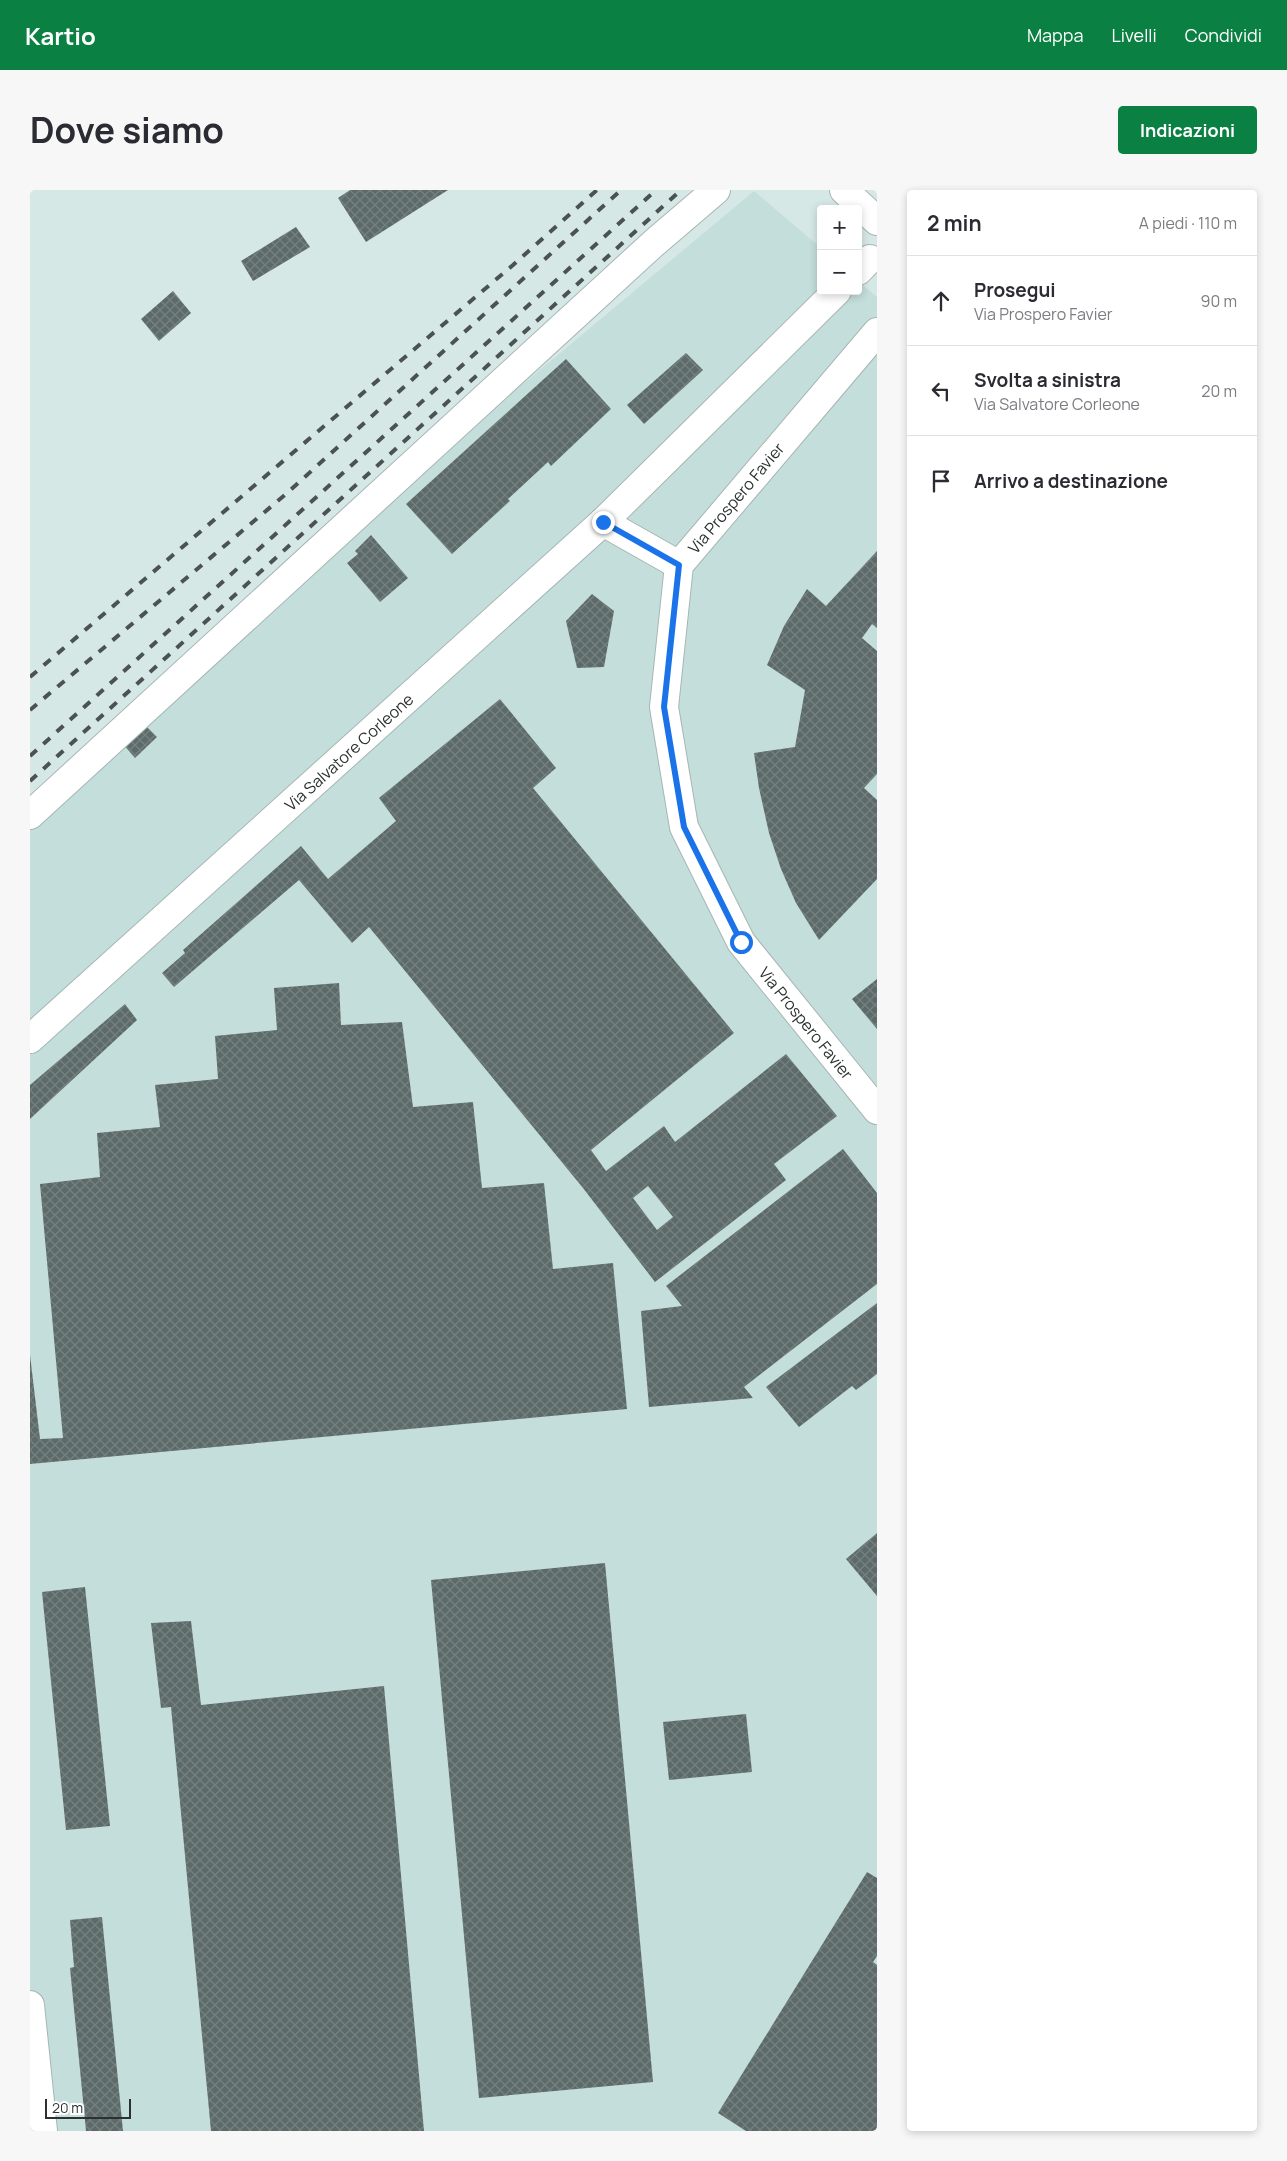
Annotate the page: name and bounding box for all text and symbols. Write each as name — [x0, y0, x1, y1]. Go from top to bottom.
text: Kartio — [25, 19, 96, 52]
text: Mappa — [1027, 23, 1083, 47]
text: Livelli — [1111, 23, 1157, 47]
text: Condividi — [1185, 23, 1262, 47]
text: Dove siamo — [30, 106, 224, 154]
button: Indicazioni — [1118, 106, 1257, 154]
map controls — [817, 205, 862, 295]
button: + — [817, 205, 862, 250]
text: 2 min — [927, 209, 982, 237]
text: A piedi · 110 m — [1139, 212, 1237, 234]
button: − — [817, 250, 862, 295]
text: Prosegui — [974, 277, 1056, 303]
icon: ahead — [927, 287, 955, 315]
text: 90 m — [1201, 290, 1237, 312]
text: Via Prospero Favier — [974, 303, 1113, 325]
text: Svolta a sinistra — [974, 367, 1121, 393]
icon: left — [927, 377, 955, 405]
text: 20 m — [1201, 380, 1237, 402]
text: Via Salvatore Corleone — [974, 393, 1140, 415]
street label: Via Prospero Favier — [683, 438, 789, 558]
icon: arrive — [927, 467, 955, 495]
text: Arrivo a destinazione — [974, 468, 1168, 494]
route end — [592, 511, 615, 534]
street label: Via Salvatore Corleone — [280, 688, 418, 816]
route start — [730, 931, 753, 954]
street label: Via Prospero Favier — [754, 962, 858, 1084]
scale bar — [45, 2096, 131, 2119]
text: 20 m — [52, 2098, 83, 2117]

